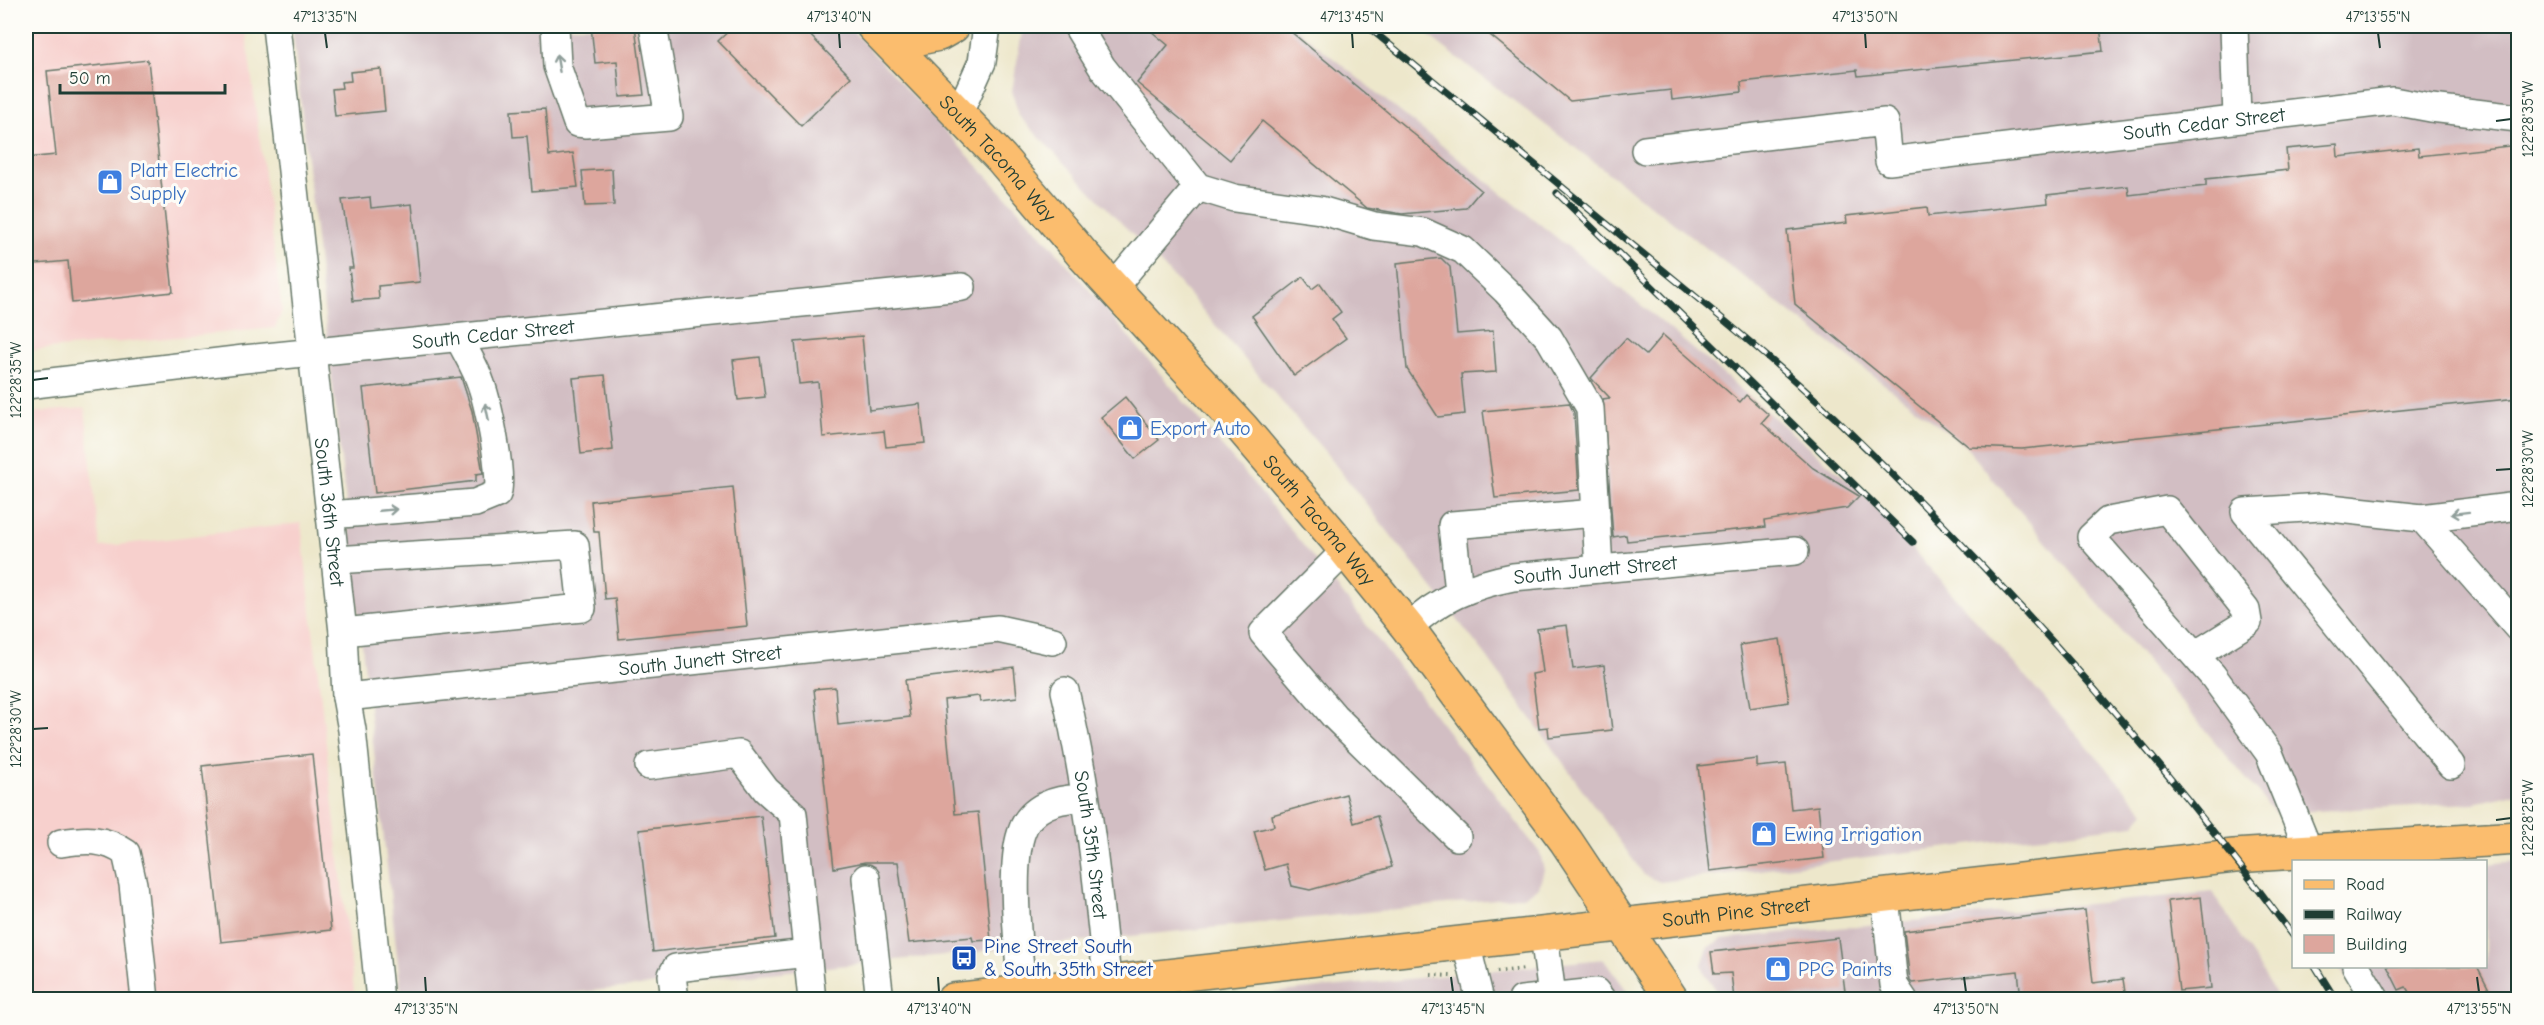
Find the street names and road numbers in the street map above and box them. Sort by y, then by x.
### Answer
street label: South Tacoma Way [934,90,1061,227]
street label: South Cedar Street [2122,103,2288,145]
street label: South Cedar Street [411,315,577,354]
street label: South 36th Street [310,437,349,589]
street label: South Tacoma Way [1258,450,1380,590]
street label: South Junett Street [1513,551,1679,589]
street label: South Junett Street [617,641,784,681]
street label: South 35th Street [1069,769,1112,921]
street label: South Pine Street [1661,893,1813,932]

